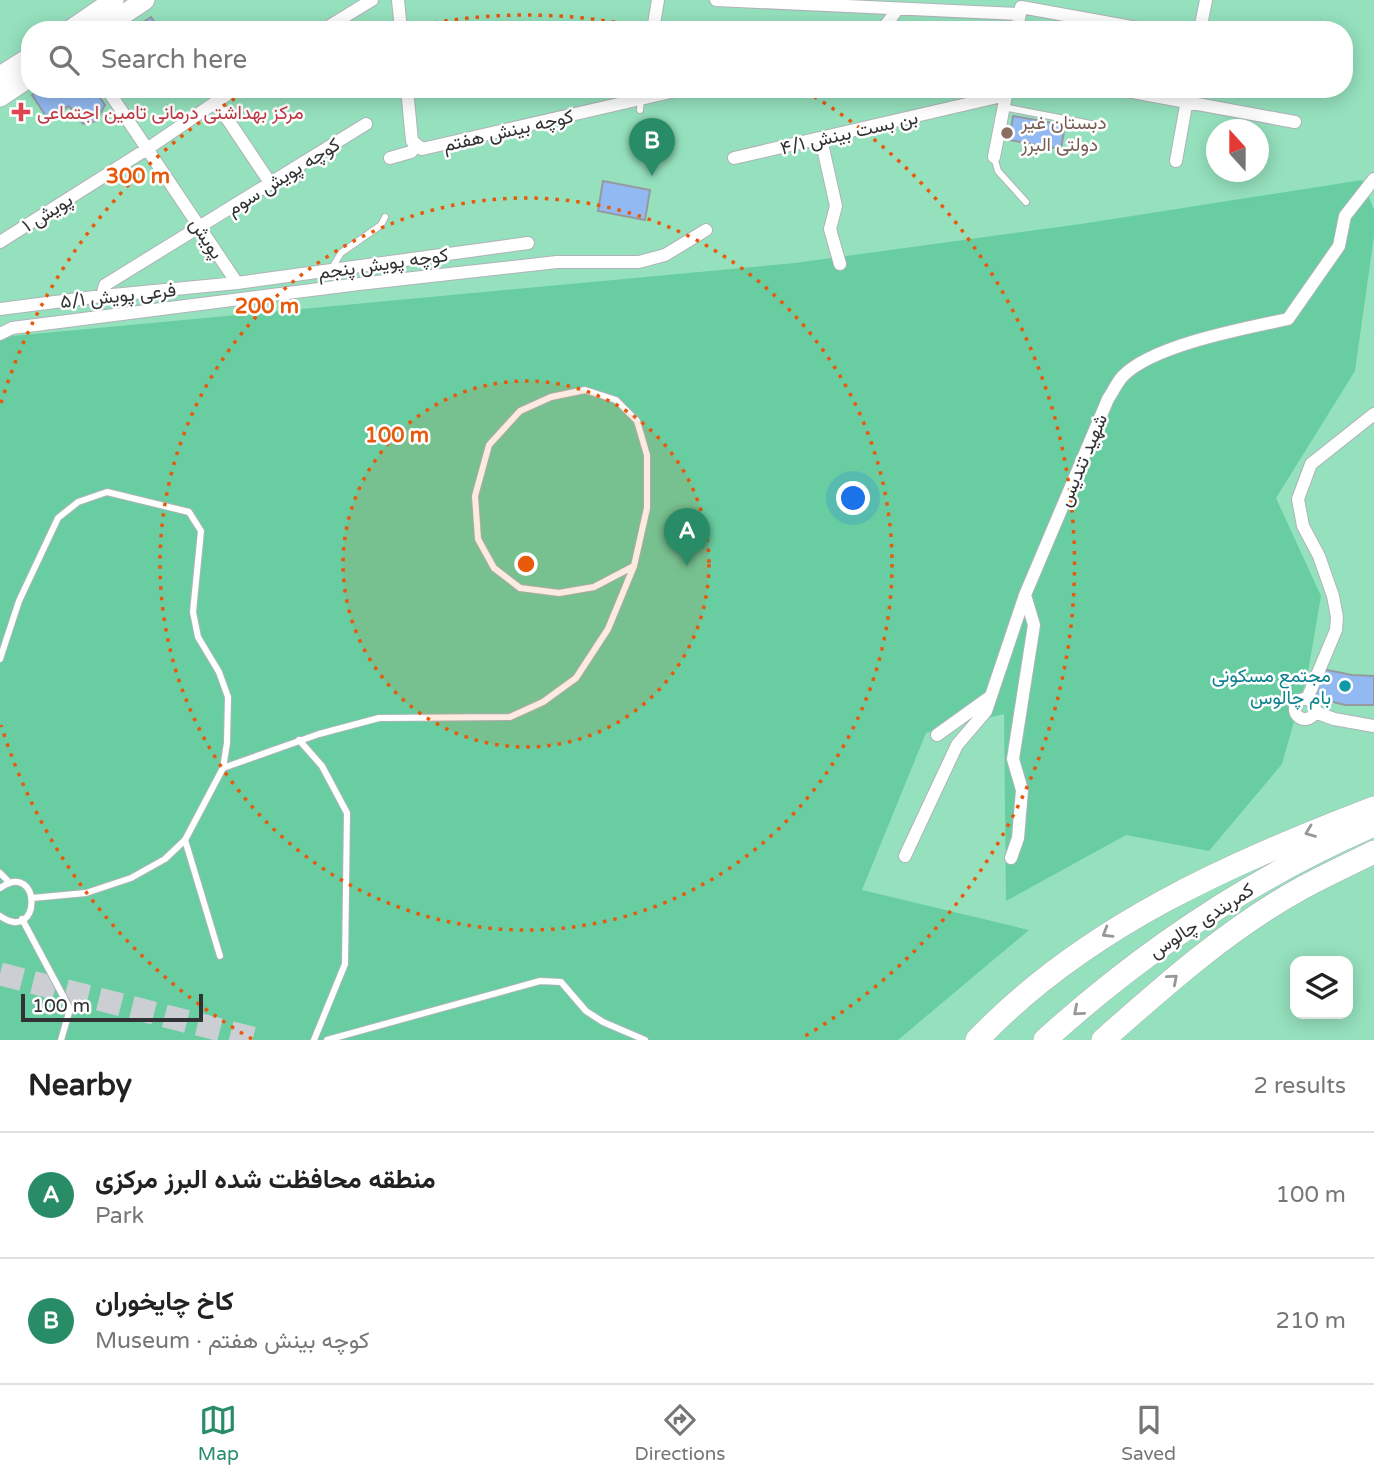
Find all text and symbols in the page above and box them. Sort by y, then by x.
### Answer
search box [21,21,1353,98]
icon: search [45,41,83,79]
text: Search here [101,44,247,75]
marker: مرکز بهداشتی درمانی تامین اجتماعی [11,102,31,122]
place label: مرکز بهداشتی درمانی تامین اجتماعی [37,102,304,124]
street label: کوچه بینش هفتم [441,105,576,159]
street label: بن بست بینش ۴/۱ [778,106,920,160]
place label: دبستان غیر دولتی البرز [1020,112,1107,156]
pin: B [629,118,675,176]
north arrow [1206,119,1269,182]
marker: دبستان غیر دولتی البرز [999,125,1015,141]
street label: کوچه پویش سوم [223,133,345,222]
text: 300 m [106,164,170,189]
street label: پویش ۱ [18,189,78,239]
street label: پویش [183,214,228,264]
street label: کوچه پویش پنجم [317,244,450,286]
street label: فرعی پویش ۵/۱ [59,279,177,315]
text: 200 m [235,294,299,319]
street label: شهید تندیس [1054,411,1112,510]
text: 100 m [365,423,429,448]
your location [836,481,870,515]
pin: A [664,508,710,566]
centre of rings [514,552,538,576]
place label: مجتمع مسکونی بام چالوس [1212,665,1331,711]
marker: مجتمع مسکونی بام چالوس [1337,678,1353,694]
one-way arrow [1305,824,1317,838]
street label: کمربندی چالوس [1145,879,1259,965]
one-way arrow [1101,925,1114,938]
map controls [1290,956,1353,1019]
button: layers [1290,956,1353,1019]
one-way arrow [1165,975,1178,987]
scale bar [21,991,203,1023]
text: 100 m [32,995,90,1017]
one-way arrow [1073,1003,1086,1015]
text: Nearby [28,1067,132,1104]
text: 2 results [1253,1072,1346,1100]
text: منطقه محافظت شده البرز مرکزی [95,1164,436,1195]
text: A [42,1181,60,1209]
text: 100 m [1276,1181,1346,1209]
text: Park [95,1202,144,1230]
text: کاخ چایخوران [95,1286,234,1317]
text: B [43,1307,59,1335]
text: 210 m [1276,1307,1346,1335]
text: Museum · کوچه بینش هفتم [95,1327,369,1355]
tab: Map [198,1401,239,1465]
tab: Directions [635,1401,726,1465]
tab: Saved [1121,1401,1176,1465]

